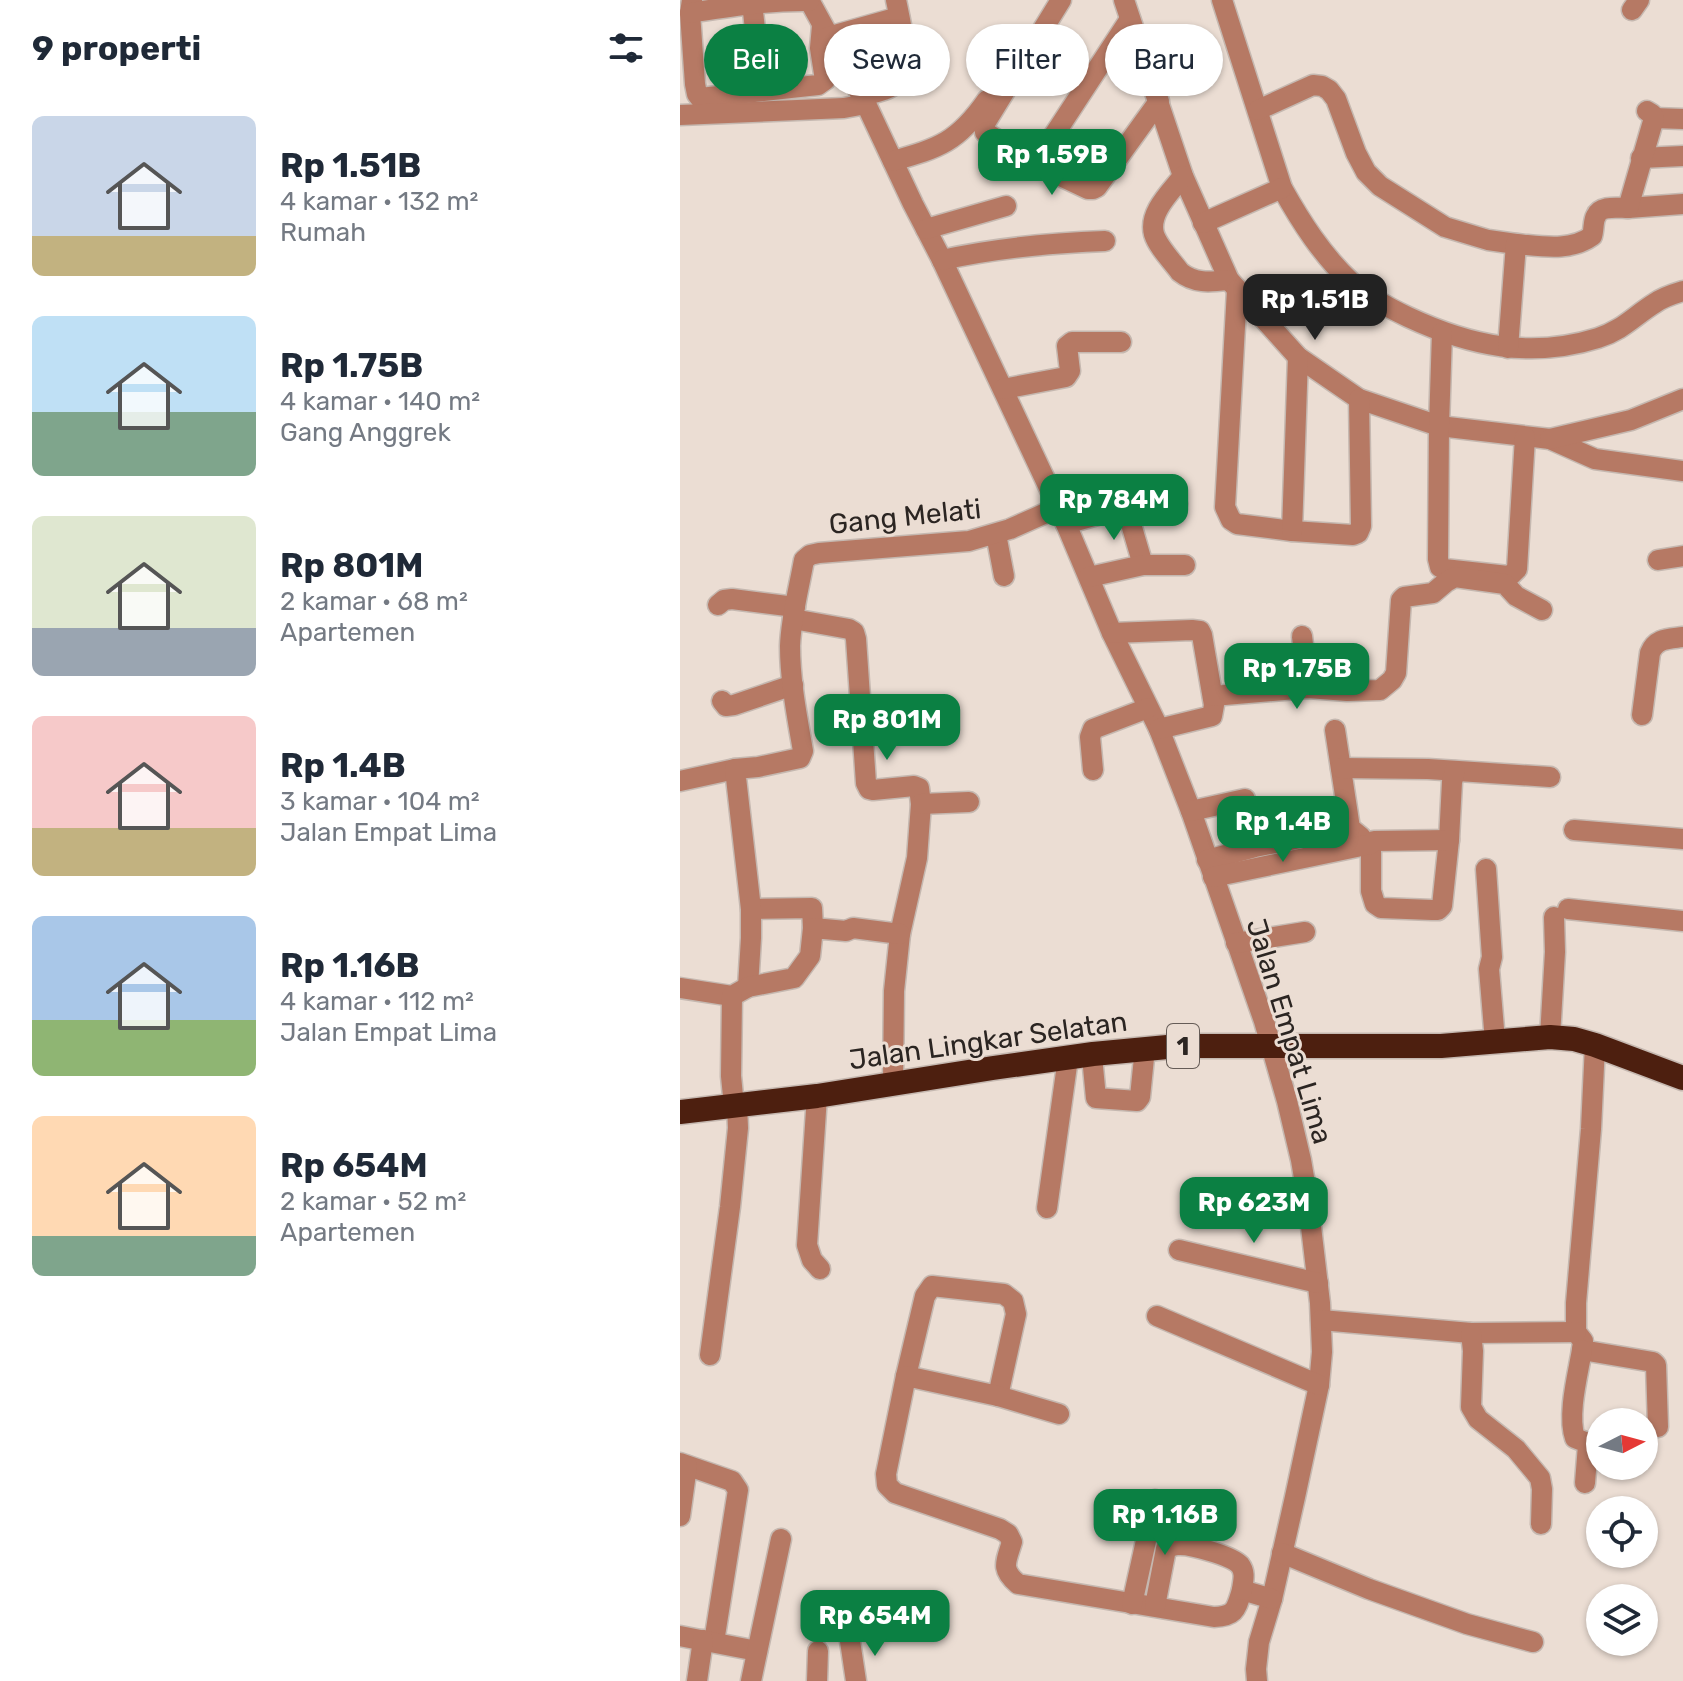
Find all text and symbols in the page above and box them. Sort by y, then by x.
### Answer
chip: Beli [704,24,808,96]
chip: Sewa [824,24,950,96]
chip: Filter [966,24,1089,96]
chip: Baru [1105,24,1223,96]
icon: filters [604,26,648,70]
text: 9 properti [32,28,201,69]
pin: Rp 1.59B [969,129,1135,197]
text: Rp 1.59B [996,139,1108,170]
text: Rp 1.51B [280,145,421,186]
icon: home [96,148,192,244]
text: 4 kamar · 132 m² [280,186,478,217]
text: Rumah [280,217,366,248]
pin: Rp 1.51B [1232,274,1398,342]
text: Rp 1.51B [1261,284,1369,315]
text: Rp 1.75B [280,345,423,386]
icon: home [96,348,192,444]
text: 4 kamar · 140 m² [280,386,480,417]
text: Gang Anggrek [280,417,451,448]
pin: Rp 784M [1040,474,1188,542]
text: Rp 784M [1058,484,1170,515]
street label: Gang Melati [827,492,983,541]
text: Rp 801M [280,545,423,586]
icon: home [96,548,192,644]
text: 2 kamar · 68 m² [280,586,468,617]
text: Apartemen [280,617,415,648]
pin: Rp 1.75B [1214,643,1380,711]
text: Rp 1.75B [1242,653,1352,684]
pin: Rp 801M [813,694,961,762]
text: Rp 801M [832,704,942,735]
text: Rp 1.4B [280,745,406,786]
icon: home [96,748,192,844]
text: 3 kamar · 104 m² [280,786,480,817]
pin: Rp 1.4B [1209,796,1357,864]
text: Rp 1.4B [1235,806,1331,837]
text: Jalan Empat Lima [280,817,497,848]
street label: Jalan Empat Lima [1240,915,1339,1148]
text: Rp 1.16B [280,945,420,986]
icon: home [96,948,192,1044]
text: 4 kamar · 112 m² [280,986,474,1017]
street label: Jalan Lingkar Selatan [847,1005,1129,1076]
text: Jalan Empat Lima [280,1017,497,1048]
road number: 1 [1167,1024,1199,1068]
text: Rp 654M [280,1145,428,1186]
icon: home [96,1148,192,1244]
pin: Rp 623M [1180,1177,1328,1245]
text: 2 kamar · 52 m² [280,1186,466,1217]
text: Rp 623M [1198,1187,1310,1218]
text: Apartemen [280,1217,415,1248]
north arrow [1586,1408,1658,1480]
map controls [1586,1408,1658,1656]
pin: Rp 1.16B [1082,1489,1248,1557]
button: locate [1586,1496,1658,1568]
text: Rp 1.16B [1112,1499,1218,1530]
button: layers [1586,1584,1658,1656]
pin: Rp 654M [801,1590,949,1658]
text: Rp 654M [819,1600,931,1631]

